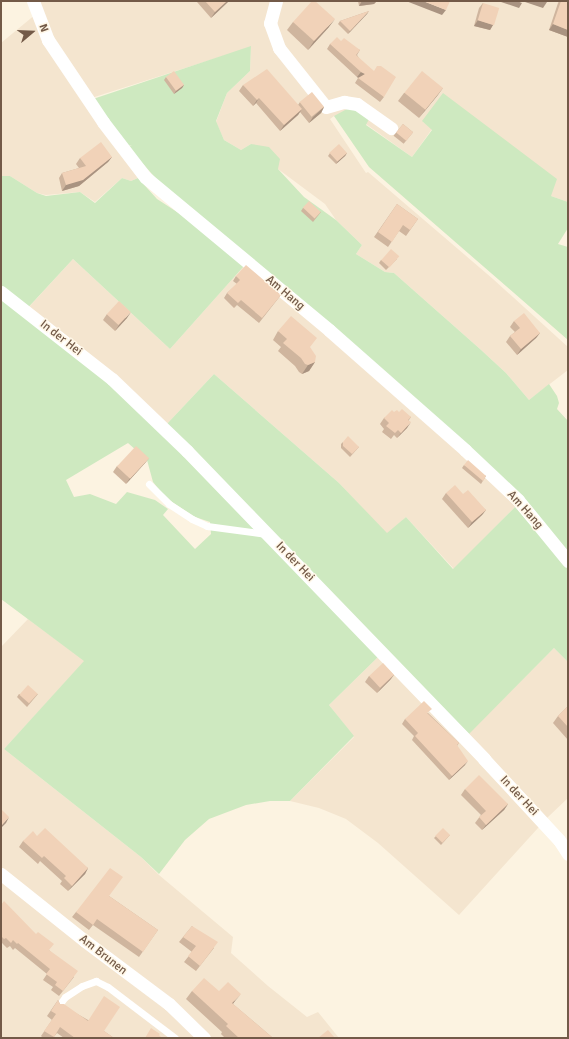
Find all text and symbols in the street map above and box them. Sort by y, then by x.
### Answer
north arrow [12,12,52,52]
text: N [36,22,51,34]
street label: Am Hang [263,273,307,313]
street label: In der Hei [37,317,85,359]
street label: Am Hang [504,488,546,532]
street label: In der Hei [273,539,317,585]
street label: In der Hei [497,773,541,819]
street label: Am Brunen [76,932,130,978]

